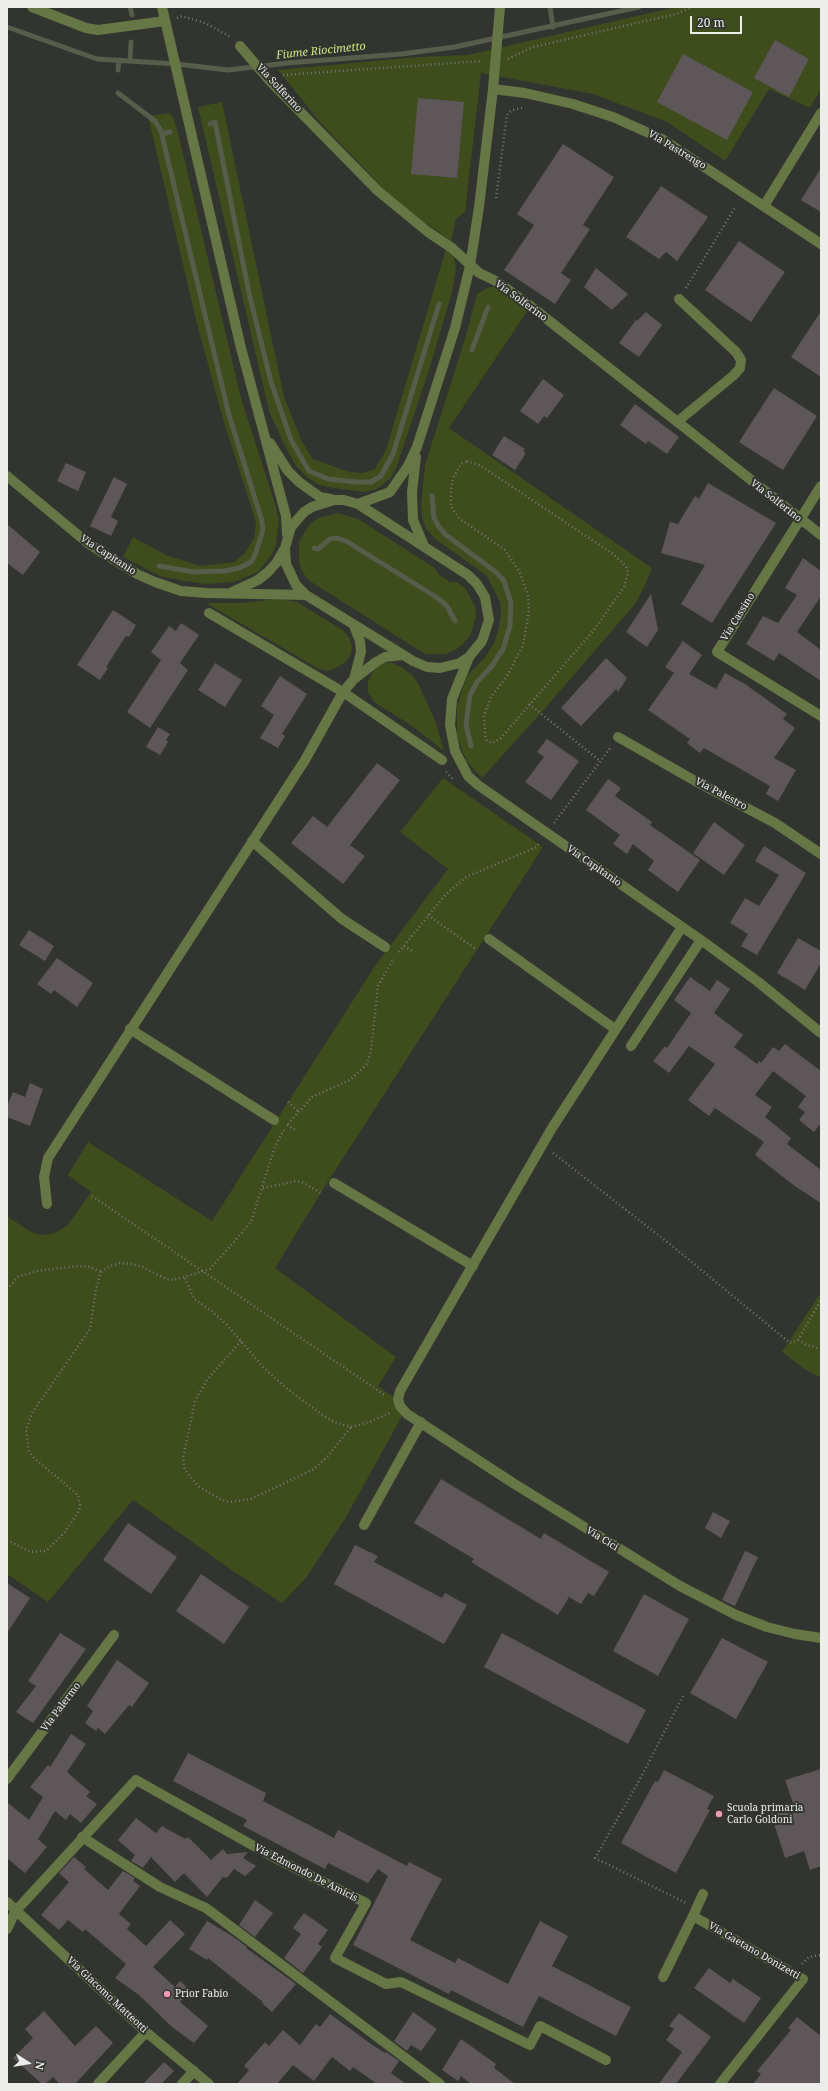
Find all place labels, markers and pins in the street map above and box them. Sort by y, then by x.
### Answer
place label: Scuola primaria Carlo Goldoni [727,1802,803,1826]
marker: Scuola primaria Carlo Goldoni [714,1809,724,1819]
place label: Prior Fabio [175,1988,228,2000]
marker: Prior Fabio [162,1989,172,1999]

